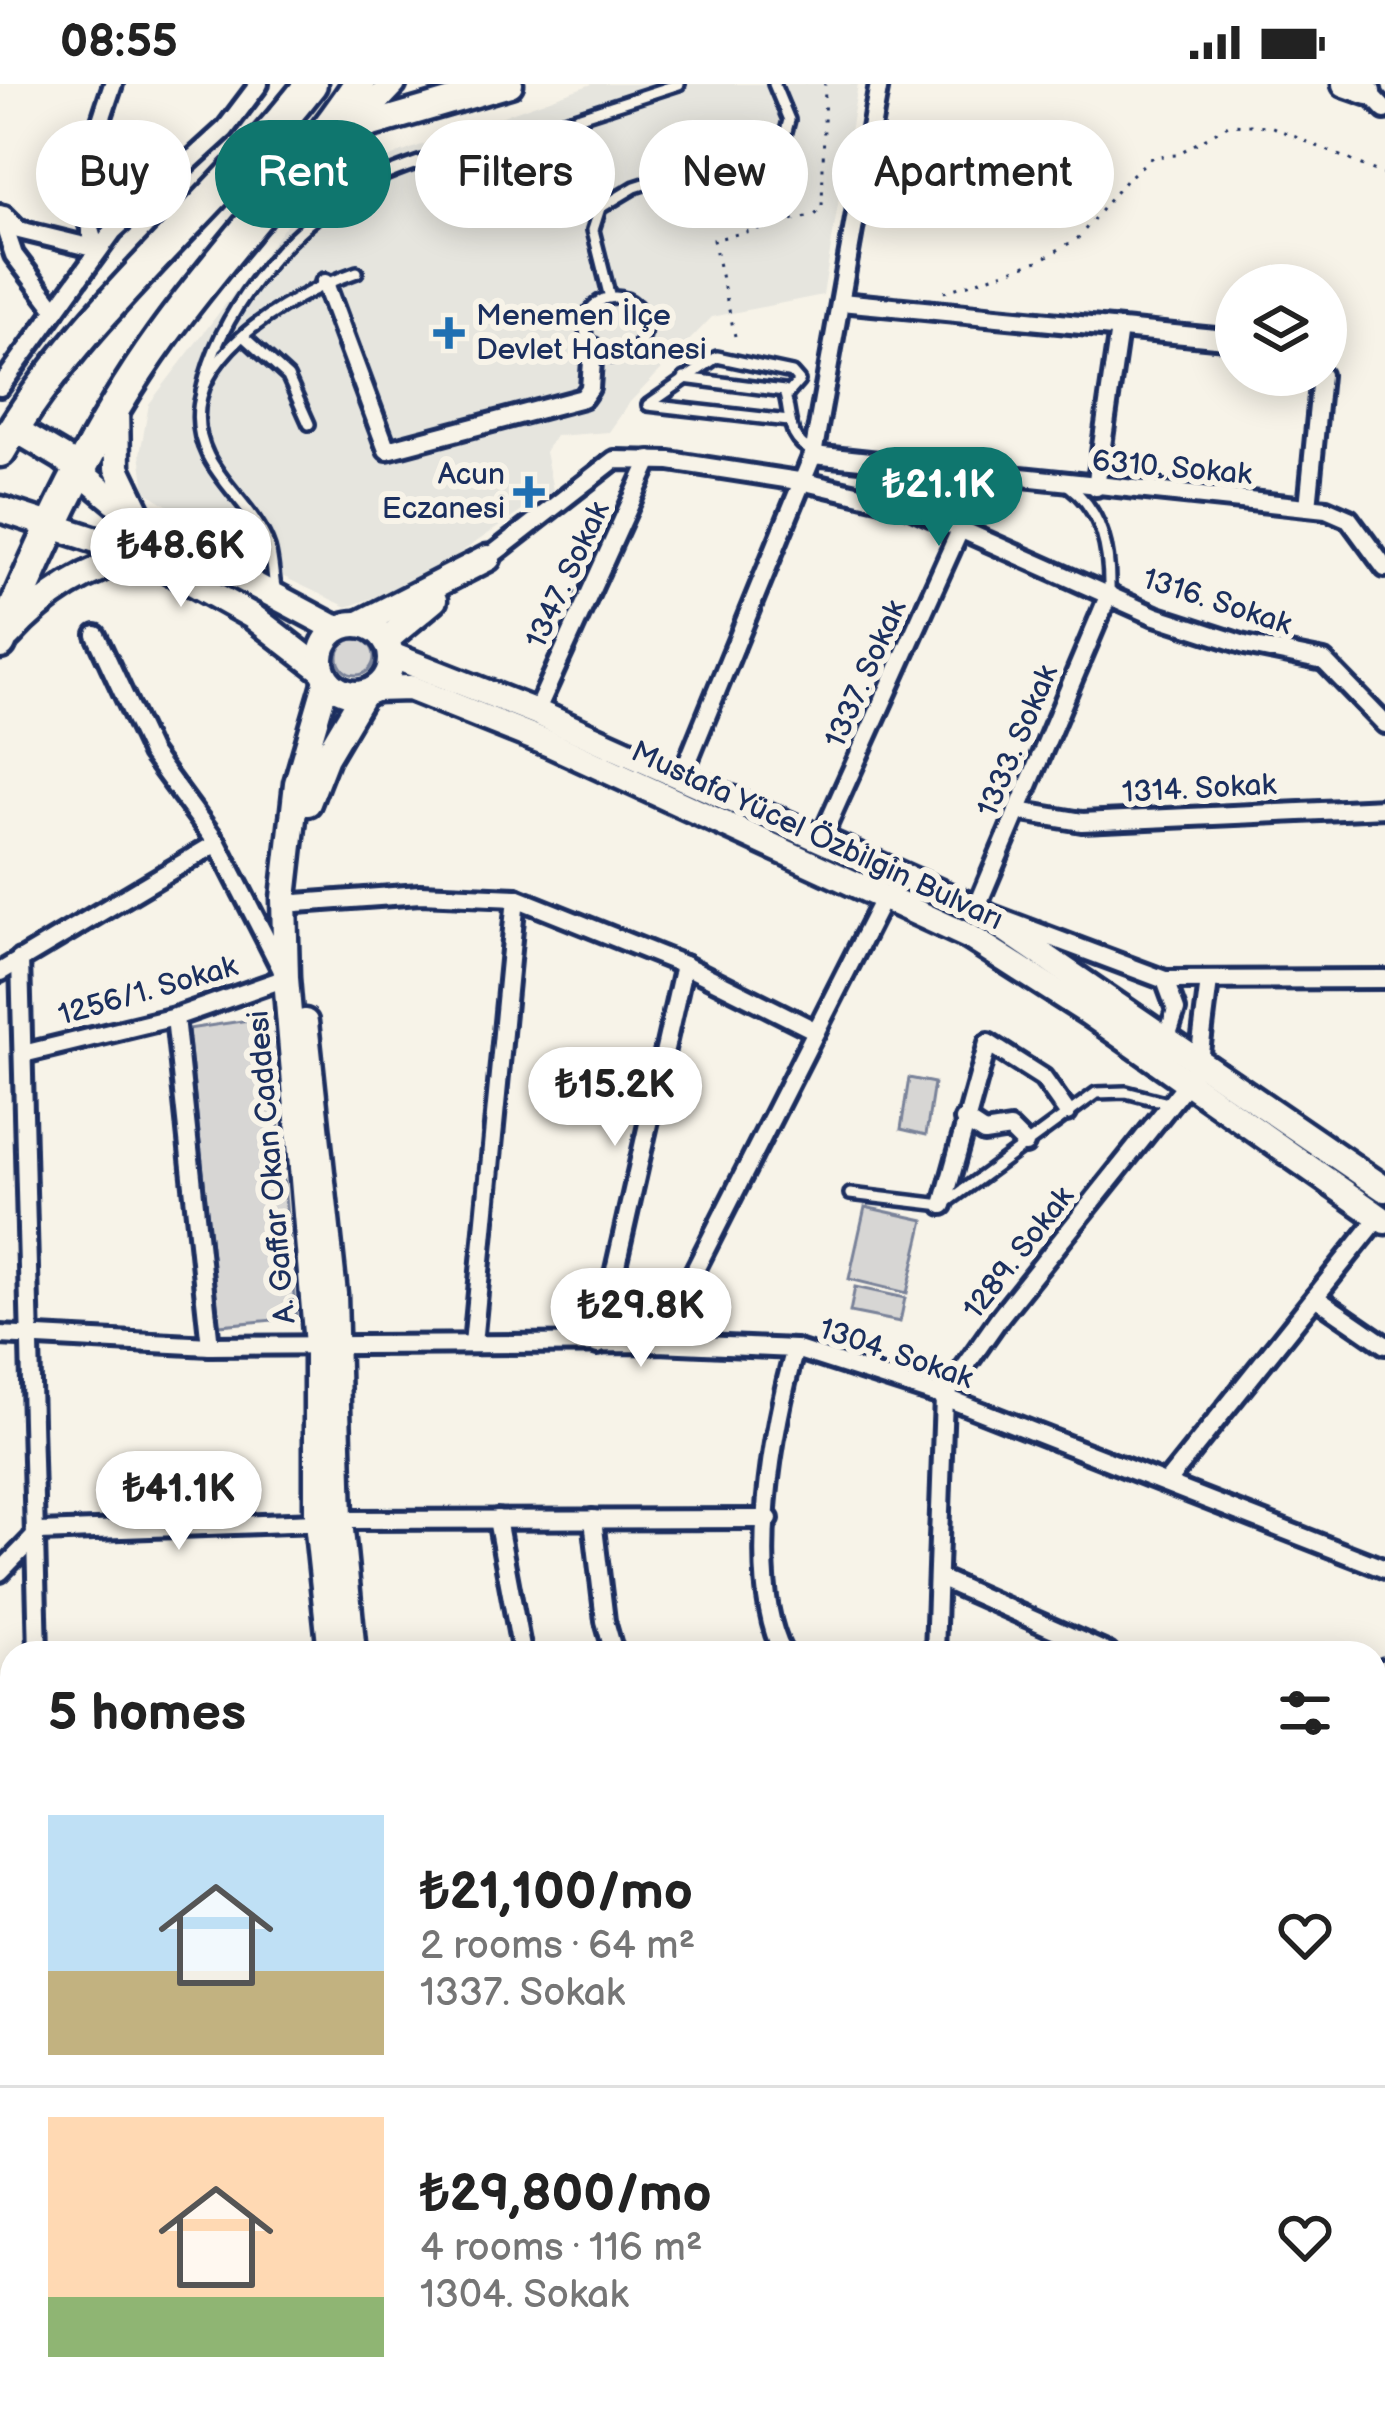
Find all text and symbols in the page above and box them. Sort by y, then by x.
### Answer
text: 08:55 [60,15,178,70]
chip: Buy [36,120,191,228]
chip: Rent [215,120,391,228]
chip: Filters [415,120,615,228]
chip: New [639,120,808,228]
chip: Apartment [832,120,1114,228]
map controls [1215,264,1347,396]
button: layers [1215,264,1347,396]
place label: Menemen İlçe Devlet Hastanesi [476,298,707,368]
marker: Menemen İlçe Devlet Hastanesi [433,317,465,349]
street label: 6310. Sokak [1091,443,1254,493]
pin: ₺21.1K [841,447,1037,549]
place label: Acun Eczanesi [382,457,505,527]
text: ₺21.1K [883,462,995,509]
marker: Acun Eczanesi [516,479,542,505]
street label: 1347. Sokak [518,496,618,654]
pin: ₺48.6K [83,508,279,610]
text: ₺48.6K [117,523,245,570]
street label: 1316. Sokak [1138,561,1296,643]
street label: 1337. Sokak [817,594,915,753]
street label: 1333. Sokak [970,659,1066,822]
street label: Mustafa Yücel Özbilgin Bulvarı [625,734,1009,938]
street label: 1314. Sokak [1121,767,1277,811]
street label: 1256/1. Sokak [54,948,242,1034]
street label: A. Gaffar Okan Caddesi [240,1009,304,1325]
pin: ₺15.2K [517,1047,713,1149]
text: ₺15.2K [555,1062,675,1109]
street label: 1289. Sokak [956,1179,1082,1327]
pin: ₺29.8K [543,1268,739,1370]
text: ₺29.8K [577,1283,705,1330]
street label: 1304. Sokak [814,1311,978,1397]
pin: ₺41.1K [81,1451,277,1553]
text: ₺41.1K [123,1466,235,1513]
icon: filters [1272,1680,1338,1746]
text: 5 homes [48,1683,246,1744]
text: ₺21,100/mo [420,1862,693,1923]
icon: home [144,1863,288,2007]
icon: heart [1272,1902,1338,1968]
text: 2 rooms · 64 m² [420,1923,695,1970]
text: 1337. Sokak [420,1970,625,2017]
text: ₺29,800/mo [420,2164,712,2225]
icon: home [144,2165,288,2309]
icon: heart [1272,2204,1338,2270]
text: 4 rooms · 116 m² [420,2225,703,2272]
text: 1304. Sokak [420,2272,629,2319]

